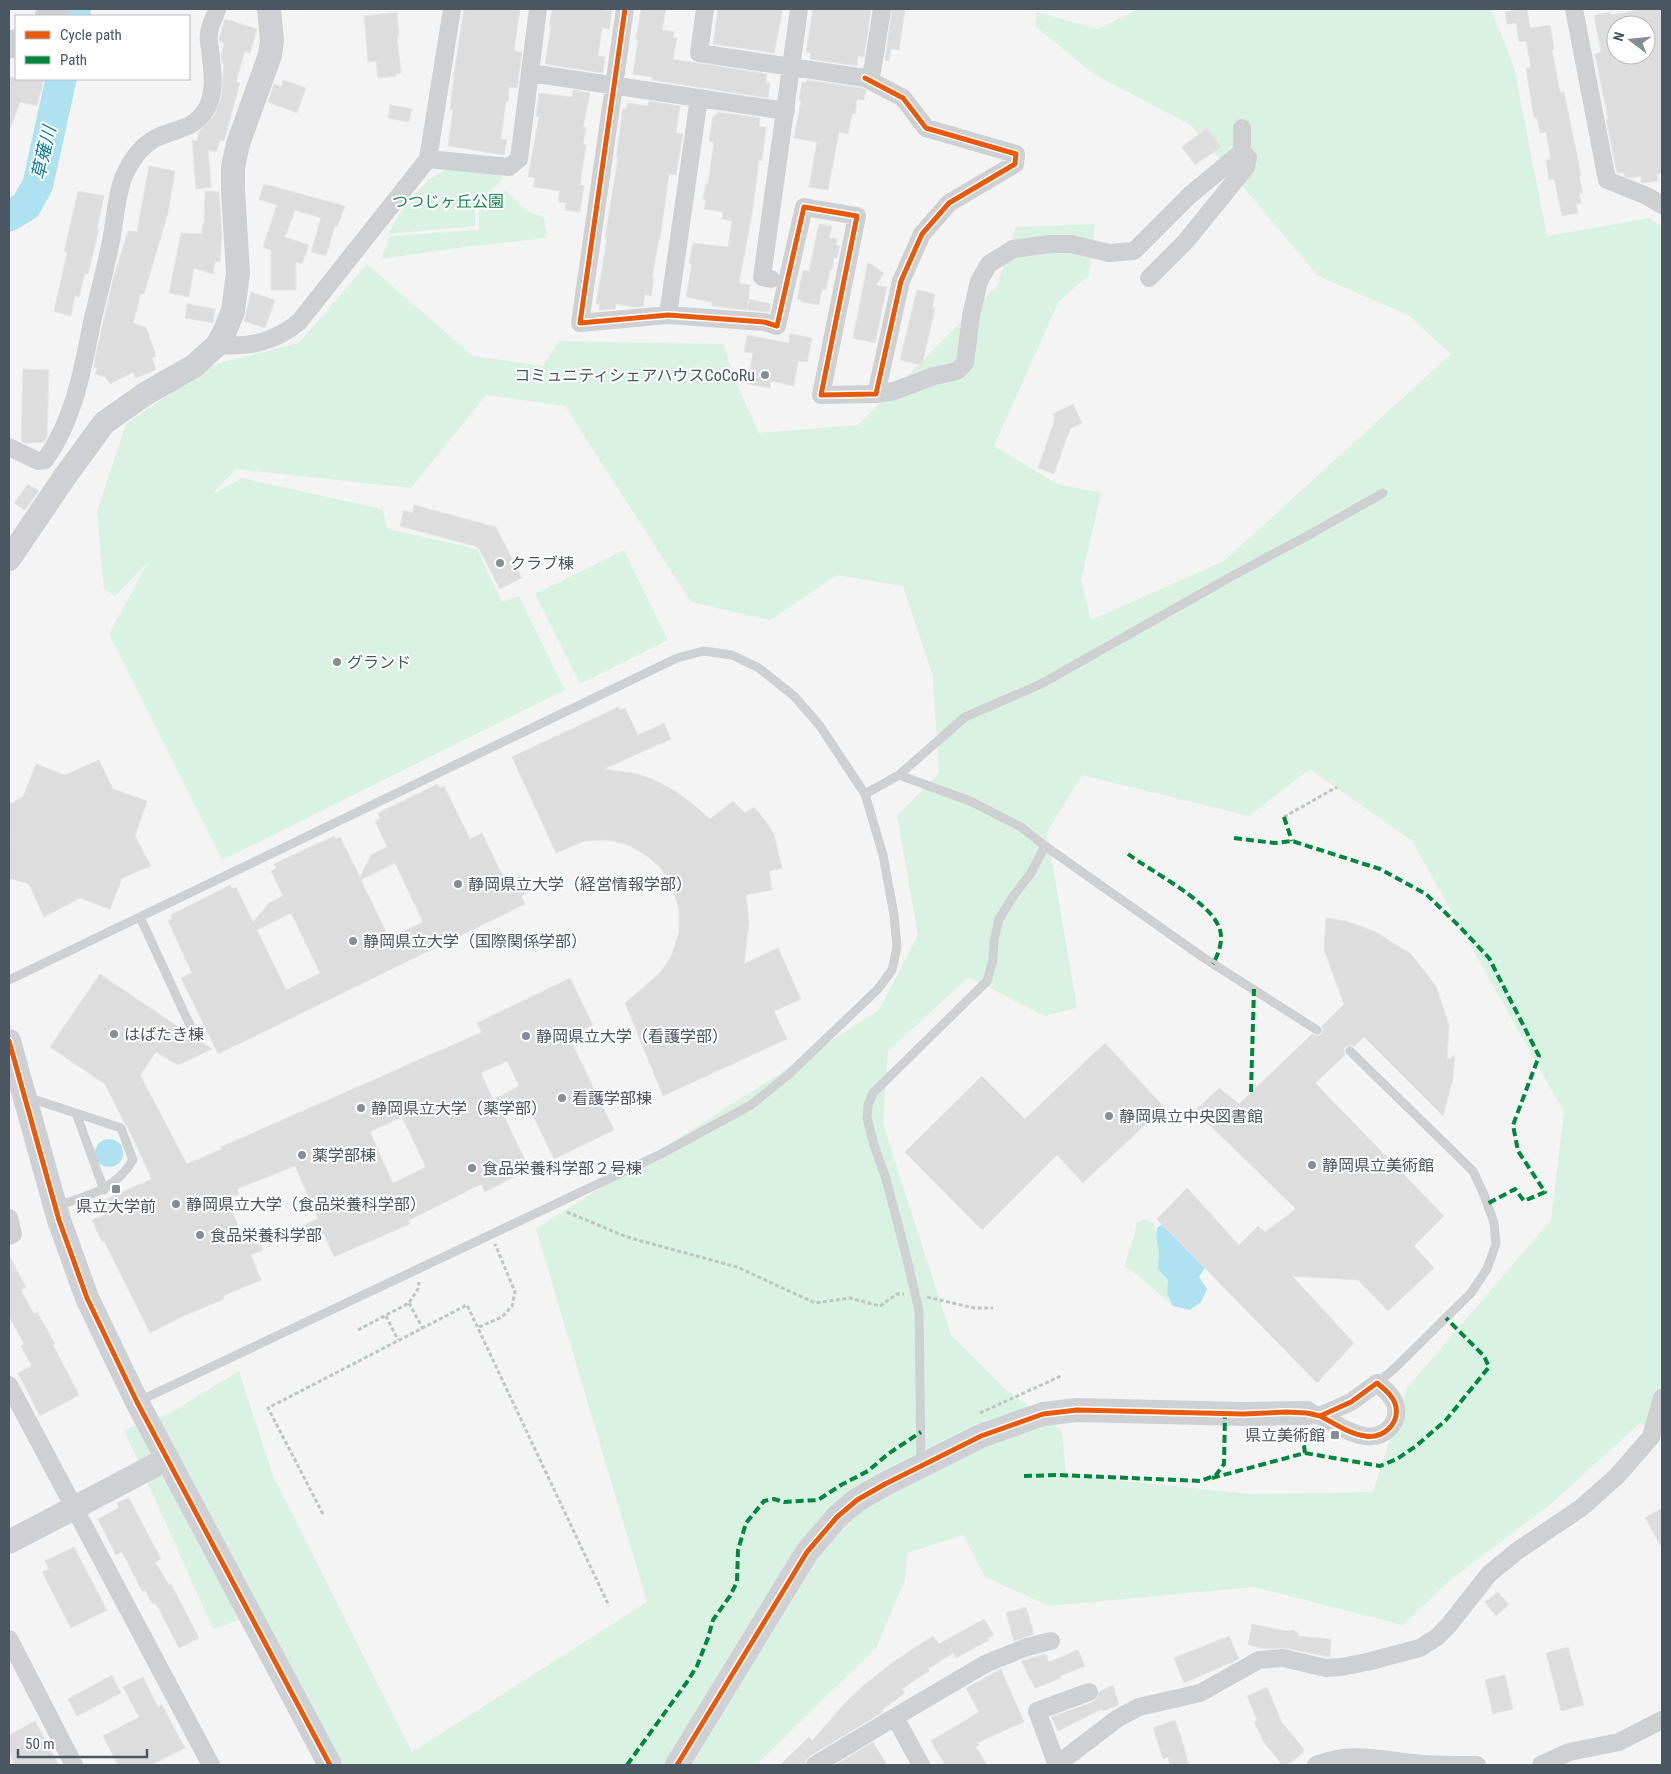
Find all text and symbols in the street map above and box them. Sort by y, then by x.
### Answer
legend [15,15,190,80]
north arrow [1606,15,1656,65]
text: Cycle path [60,26,122,44]
text: N [1610,30,1627,43]
text: Path [60,51,87,69]
water label: 草薙川 [27,122,60,182]
park label: つつじヶ丘公園 [392,192,504,211]
place label: コミュニティシェアハウスCoCoRu [514,366,755,385]
marker: コミュニティシェアハウスCoCoRu [759,369,771,381]
place label: クラブ棟 [510,554,574,573]
marker: クラブ棟 [494,557,506,569]
place label: グランド [347,653,411,672]
marker: グランド [331,656,343,668]
place label: 静岡県立大学（経営情報学部） [468,875,692,894]
marker: 静岡県立大学（経営情報学部） [452,878,464,890]
place label: 静岡県立大学（国際関係学部） [363,932,587,951]
marker: 静岡県立大学（国際関係学部） [347,935,359,947]
place label: はばたき棟 [124,1025,204,1044]
place label: 静岡県立大学（看護学部） [536,1027,728,1046]
marker: はばたき棟 [108,1028,120,1040]
marker: 静岡県立大学（看護学部） [520,1030,532,1042]
place label: 看護学部棟 [572,1089,652,1108]
marker: 看護学部棟 [556,1092,568,1104]
place label: 静岡県立大学（薬学部） [371,1099,547,1118]
marker: 静岡県立大学（薬学部） [355,1102,367,1114]
place label: 静岡県立中央図書館 [1119,1107,1263,1126]
marker: 静岡県立中央図書館 [1103,1110,1115,1122]
place label: 薬学部棟 [312,1146,376,1165]
marker: 薬学部棟 [296,1149,308,1161]
place label: 静岡県立美術館 [1322,1156,1434,1175]
place label: 食品栄養科学部２号棟 [482,1159,642,1178]
marker: 静岡県立美術館 [1306,1159,1318,1171]
marker: 食品栄養科学部２号棟 [466,1162,478,1174]
marker: 県立大学前 [110,1183,122,1195]
place label: 静岡県立大学（食品栄養科学部） [186,1195,426,1214]
place label: 県立大学前 [76,1197,156,1216]
marker: 静岡県立大学（食品栄養科学部） [170,1198,182,1210]
place label: 食品栄養科学部 [210,1226,322,1245]
marker: 食品栄養科学部 [194,1229,206,1241]
place label: 県立美術館 [1245,1426,1325,1445]
marker: 県立美術館 [1329,1429,1341,1441]
scale bar [18,1726,146,1758]
text: 50 m [25,1735,55,1753]

